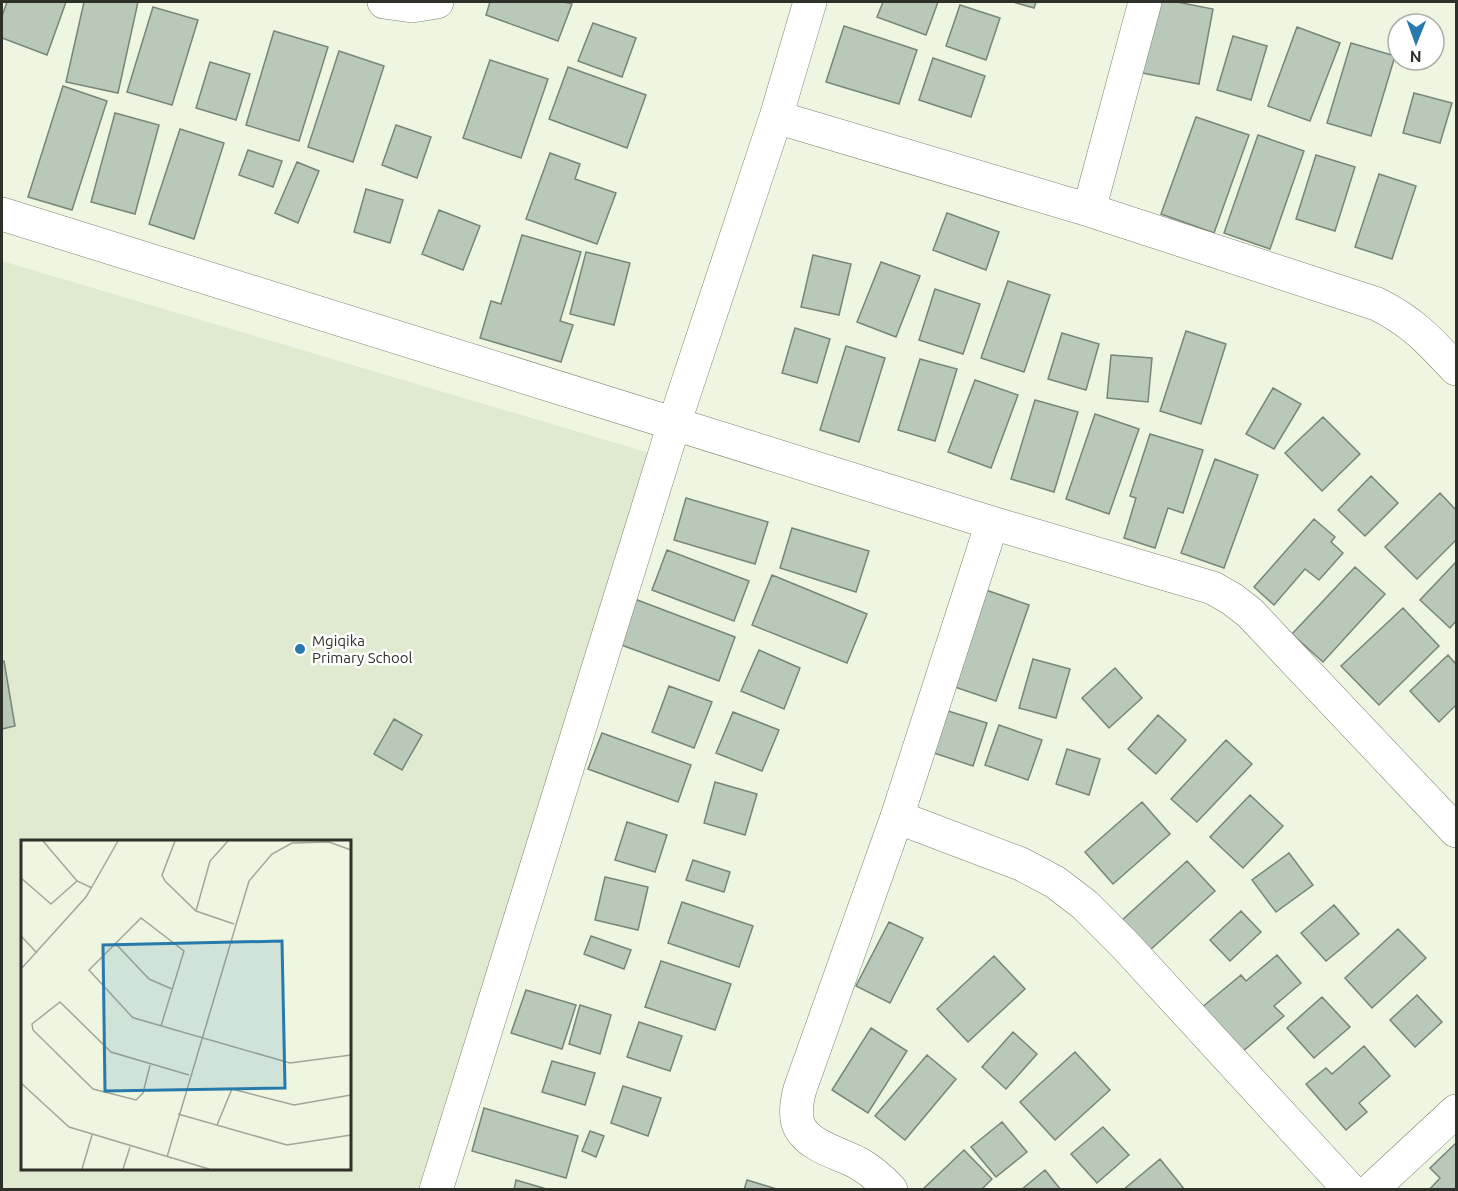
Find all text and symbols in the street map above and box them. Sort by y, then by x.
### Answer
north arrow [1386,12,1446,72]
text: N [1410,48,1422,66]
place label: Mgiqika Primary School [312,632,413,666]
marker: Mgiqika Primary School [293,642,307,656]
inset map [21,840,351,1170]

